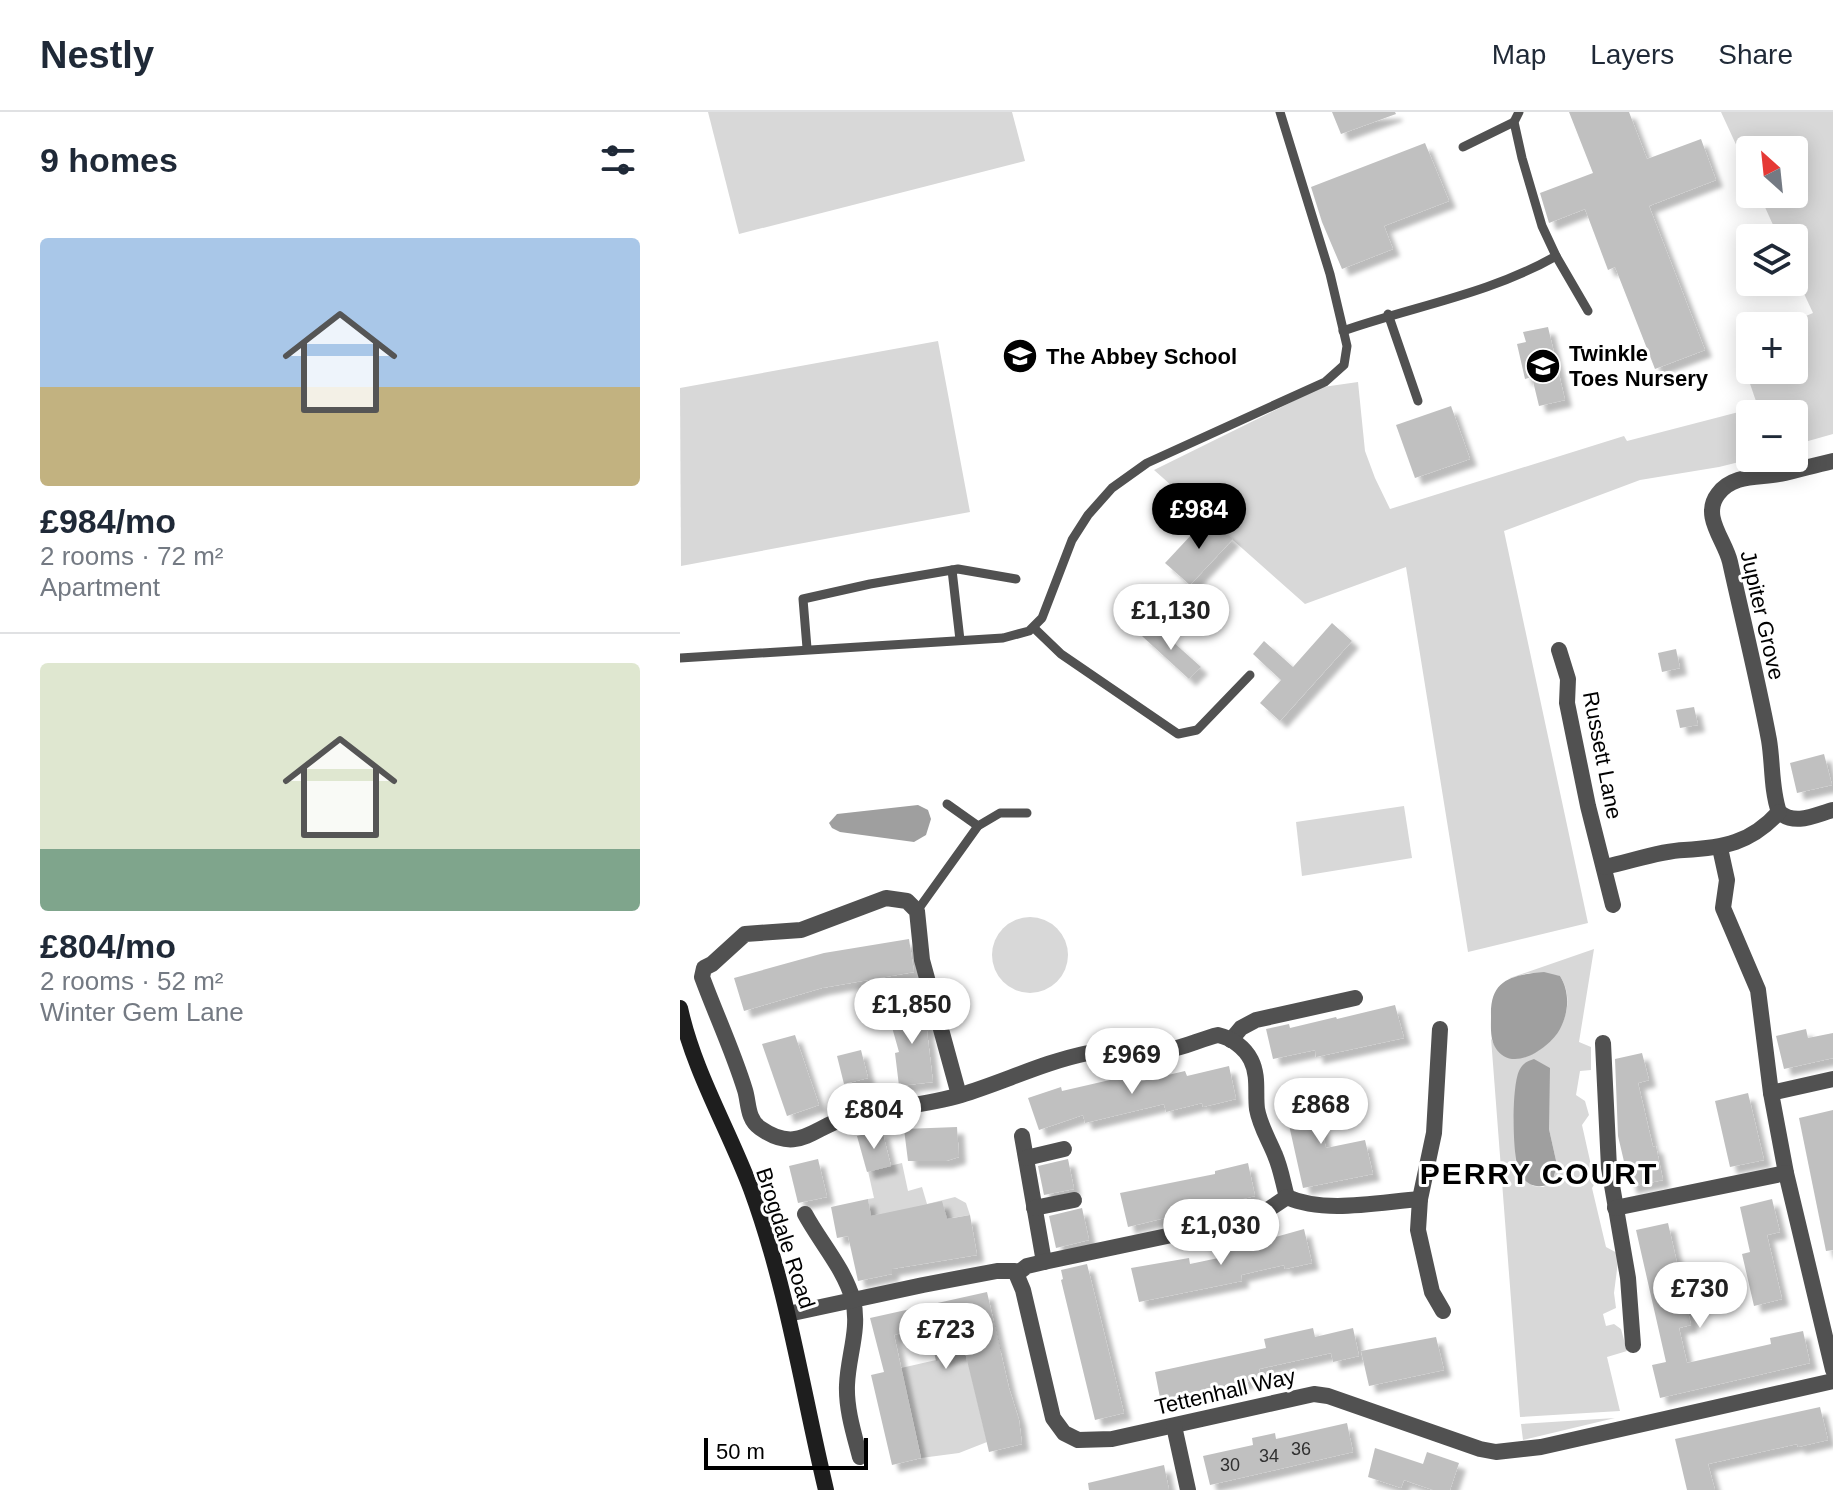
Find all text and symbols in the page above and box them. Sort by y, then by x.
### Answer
text: Nestly [40,34,154,76]
text: Map [1492,39,1546,70]
text: Layers [1590,39,1674,70]
text: Share [1718,39,1793,70]
north arrow [1736,136,1808,208]
map controls [1736,136,1808,472]
icon: filters [596,138,640,182]
text: 9 homes [40,141,178,179]
button: layers [1736,224,1808,296]
icon: home [268,290,412,434]
button: + [1736,312,1808,384]
school or university icon: The Abbey School [1001,337,1039,375]
place label: Twinkle Toes Nursery [1569,341,1709,391]
place label: The Abbey School [1046,344,1237,369]
school or university icon: Twinkle Toes Nursery [1524,347,1562,385]
button: − [1736,400,1808,472]
pin: £984 [1152,483,1246,551]
text: £984 [1170,494,1228,524]
text: £984/mo [40,502,176,540]
text: 2 rooms · 72 m² [40,541,224,571]
street label: Jupiter Grove [1735,548,1790,682]
text: Apartment [40,572,160,602]
pin: £1,130 [1106,584,1236,652]
text: £1,130 [1131,595,1211,625]
street label: Russett Lane [1578,689,1627,821]
icon: home [268,715,412,859]
text: £804/mo [40,927,176,965]
text: 2 rooms · 52 m² [40,966,224,996]
pin: £1,850 [847,978,977,1046]
text: £1,850 [872,989,952,1019]
text: Winter Gem Lane [40,997,244,1027]
pin: £969 [1085,1028,1179,1096]
text: £969 [1103,1039,1161,1069]
pin: £868 [1274,1078,1368,1146]
pin: £804 [827,1083,921,1151]
text: £868 [1292,1089,1350,1119]
text: £804 [845,1094,903,1124]
district label: PERRY COURT [1420,1157,1658,1190]
street label: Brogdale Road [751,1164,820,1312]
pin: £1,030 [1156,1199,1286,1267]
text: £1,030 [1181,1210,1261,1240]
pin: £730 [1653,1262,1747,1330]
text: £730 [1671,1273,1729,1303]
pin: £723 [899,1303,993,1371]
text: £723 [917,1314,975,1344]
street label: Tettenhall Way [1152,1363,1298,1420]
scale bar [704,1434,868,1470]
text: 50 m [716,1439,765,1464]
house number: 36 [1291,1439,1311,1459]
house number: 34 [1259,1446,1279,1466]
house number: 30 [1220,1455,1240,1475]

